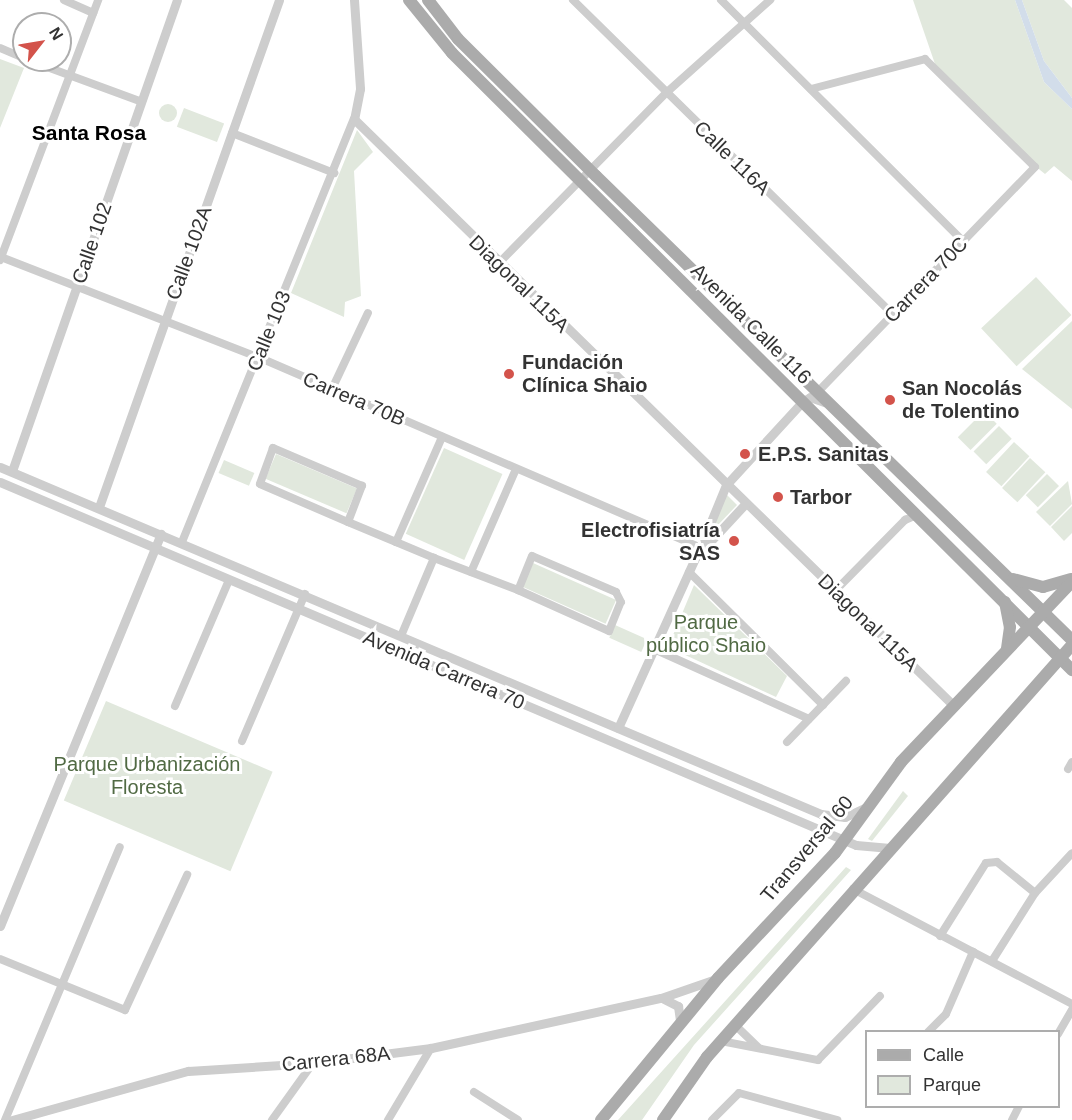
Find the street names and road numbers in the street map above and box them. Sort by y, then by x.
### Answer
street label: Calle 116A [689,116,775,200]
street label: Calle 102 [67,199,117,287]
street label: Calle 102A [161,203,217,303]
street label: Diagonal 115A [464,230,574,338]
street label: Carrera 70C [879,232,973,328]
street label: Avenida Calle 116 [686,259,816,389]
street label: Calle 103 [242,287,296,375]
street label: Carrera 70B [299,367,409,431]
street label: Diagonal 115A [813,569,923,677]
street label: Avenida Carrera 70 [360,625,528,715]
street label: Transversal 60 [756,791,858,907]
street label: Carrera 68A [281,1041,391,1077]

